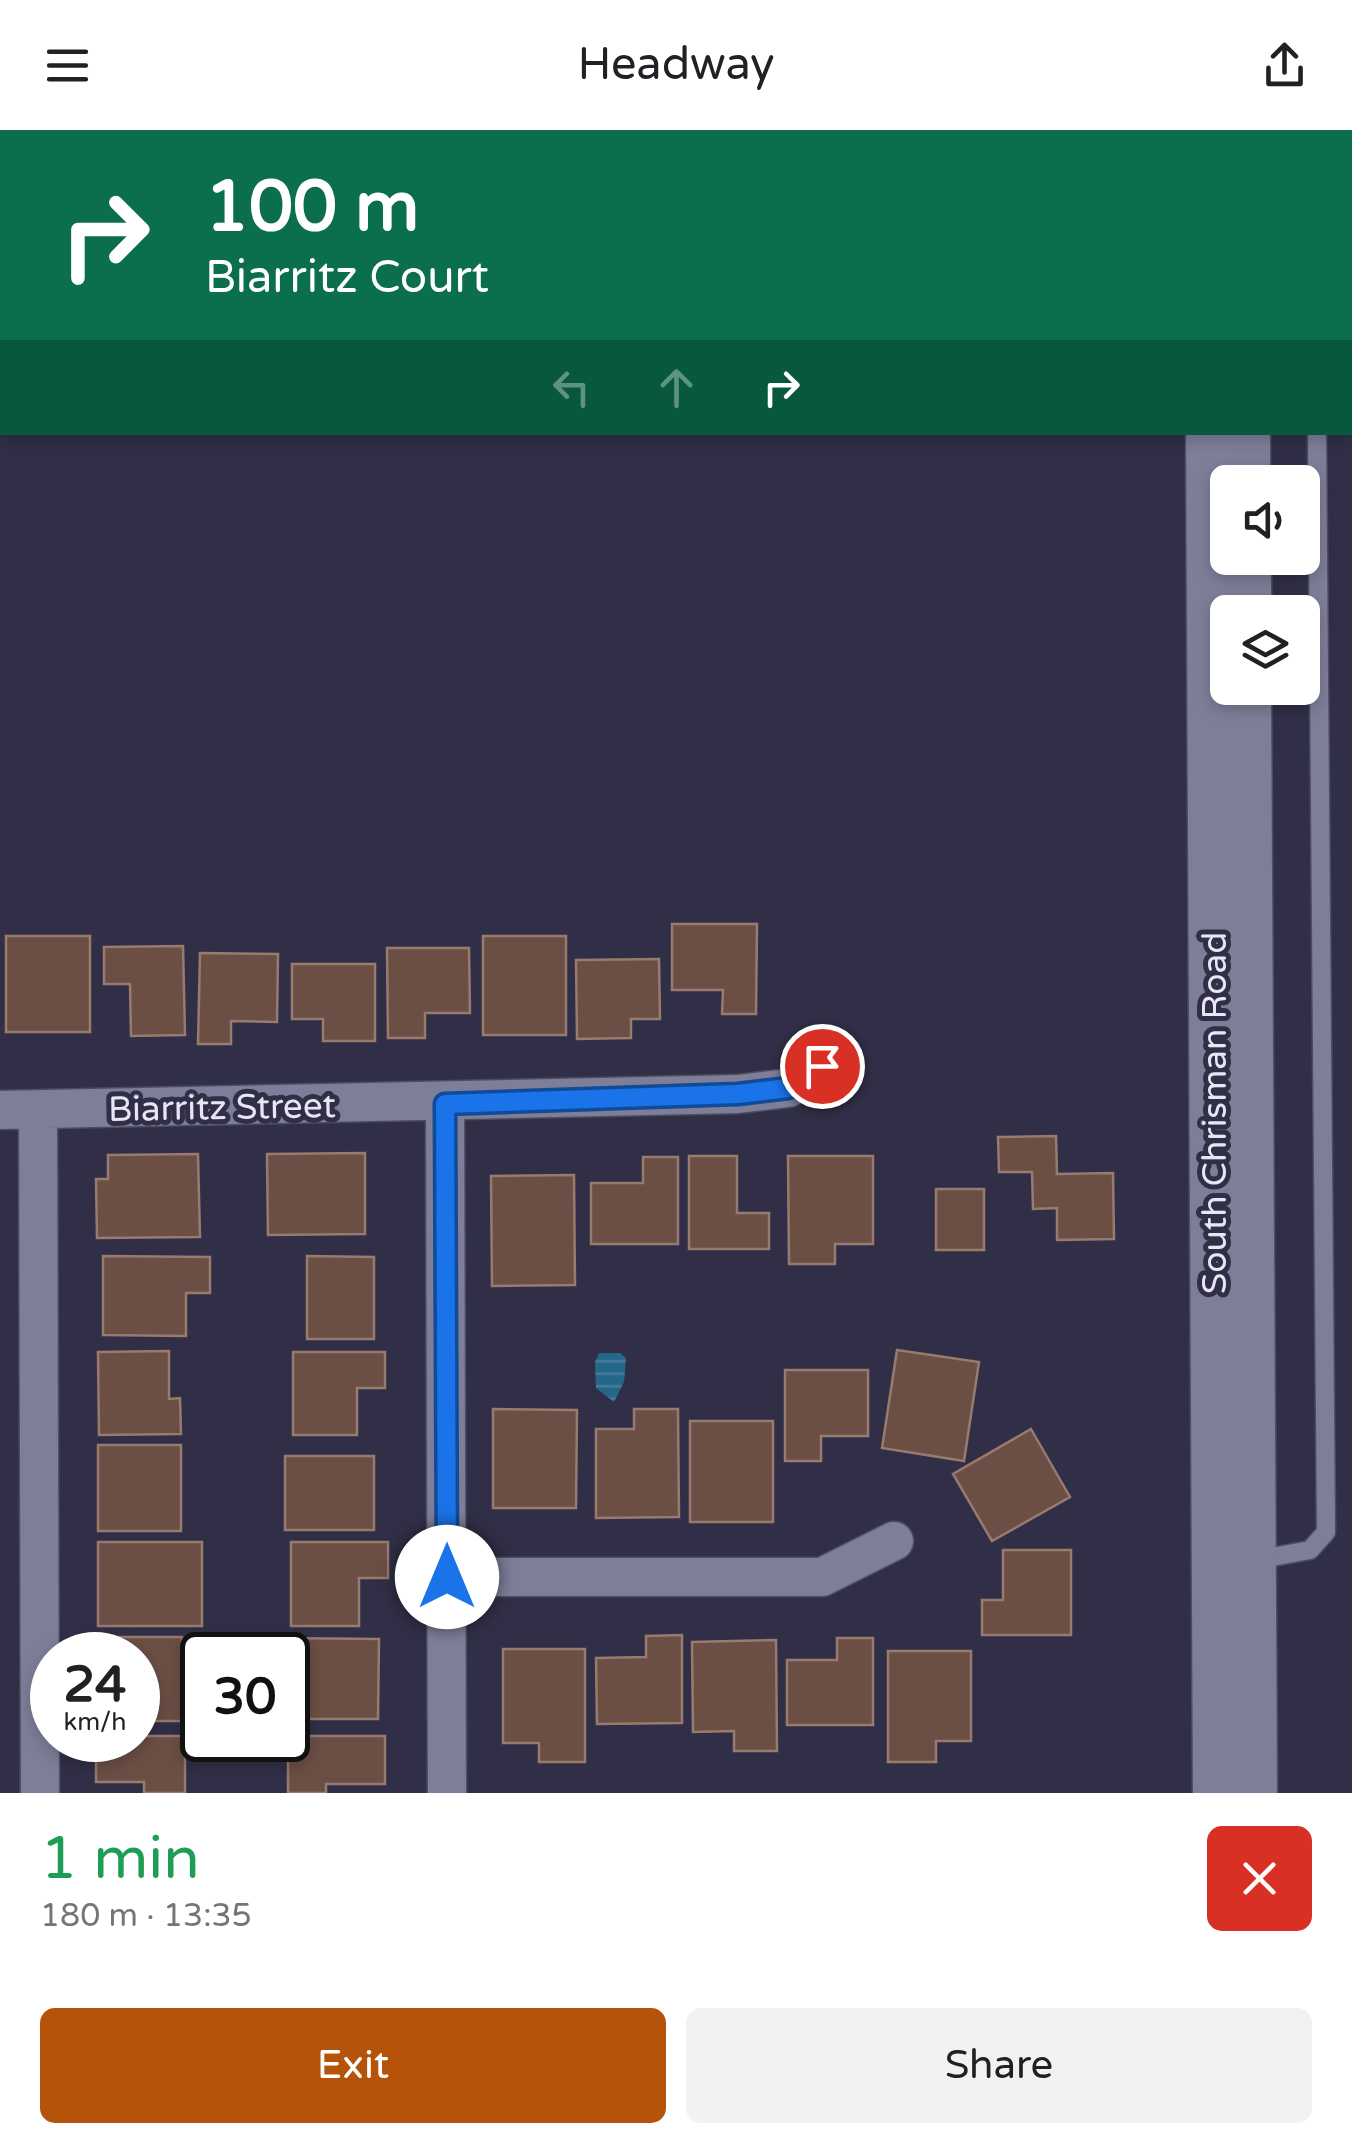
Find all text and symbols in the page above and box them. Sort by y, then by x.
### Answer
icon: menu [40,38,95,93]
text: Headway [578,38,774,92]
icon: share [1257,38,1312,93]
text: 100 m [205,166,419,250]
icon: right [40,170,170,300]
text: Biarritz Court [205,251,489,305]
icon: left [544,360,599,415]
icon: ahead [649,360,704,415]
icon: right [754,360,809,415]
map controls [1210,465,1320,705]
button: sound [1210,465,1320,575]
button: layers [1210,595,1320,705]
street label: South Chrisman Road [1194,932,1236,1294]
pin [780,1024,865,1109]
icon: arrive [795,1039,850,1094]
street label: Biarritz Street [108,1085,336,1131]
position arrow [395,1525,499,1629]
speed limit sign: 30 [180,1632,310,1762]
text: 24 [64,1655,126,1715]
text: km/h [64,1707,126,1737]
text: 1 min [40,1823,200,1895]
button: close [1207,1826,1312,1931]
text: 180 m · 13:35 [40,1897,252,1935]
button: Exit [40,2008,666,2123]
button: Share [686,2008,1312,2123]

